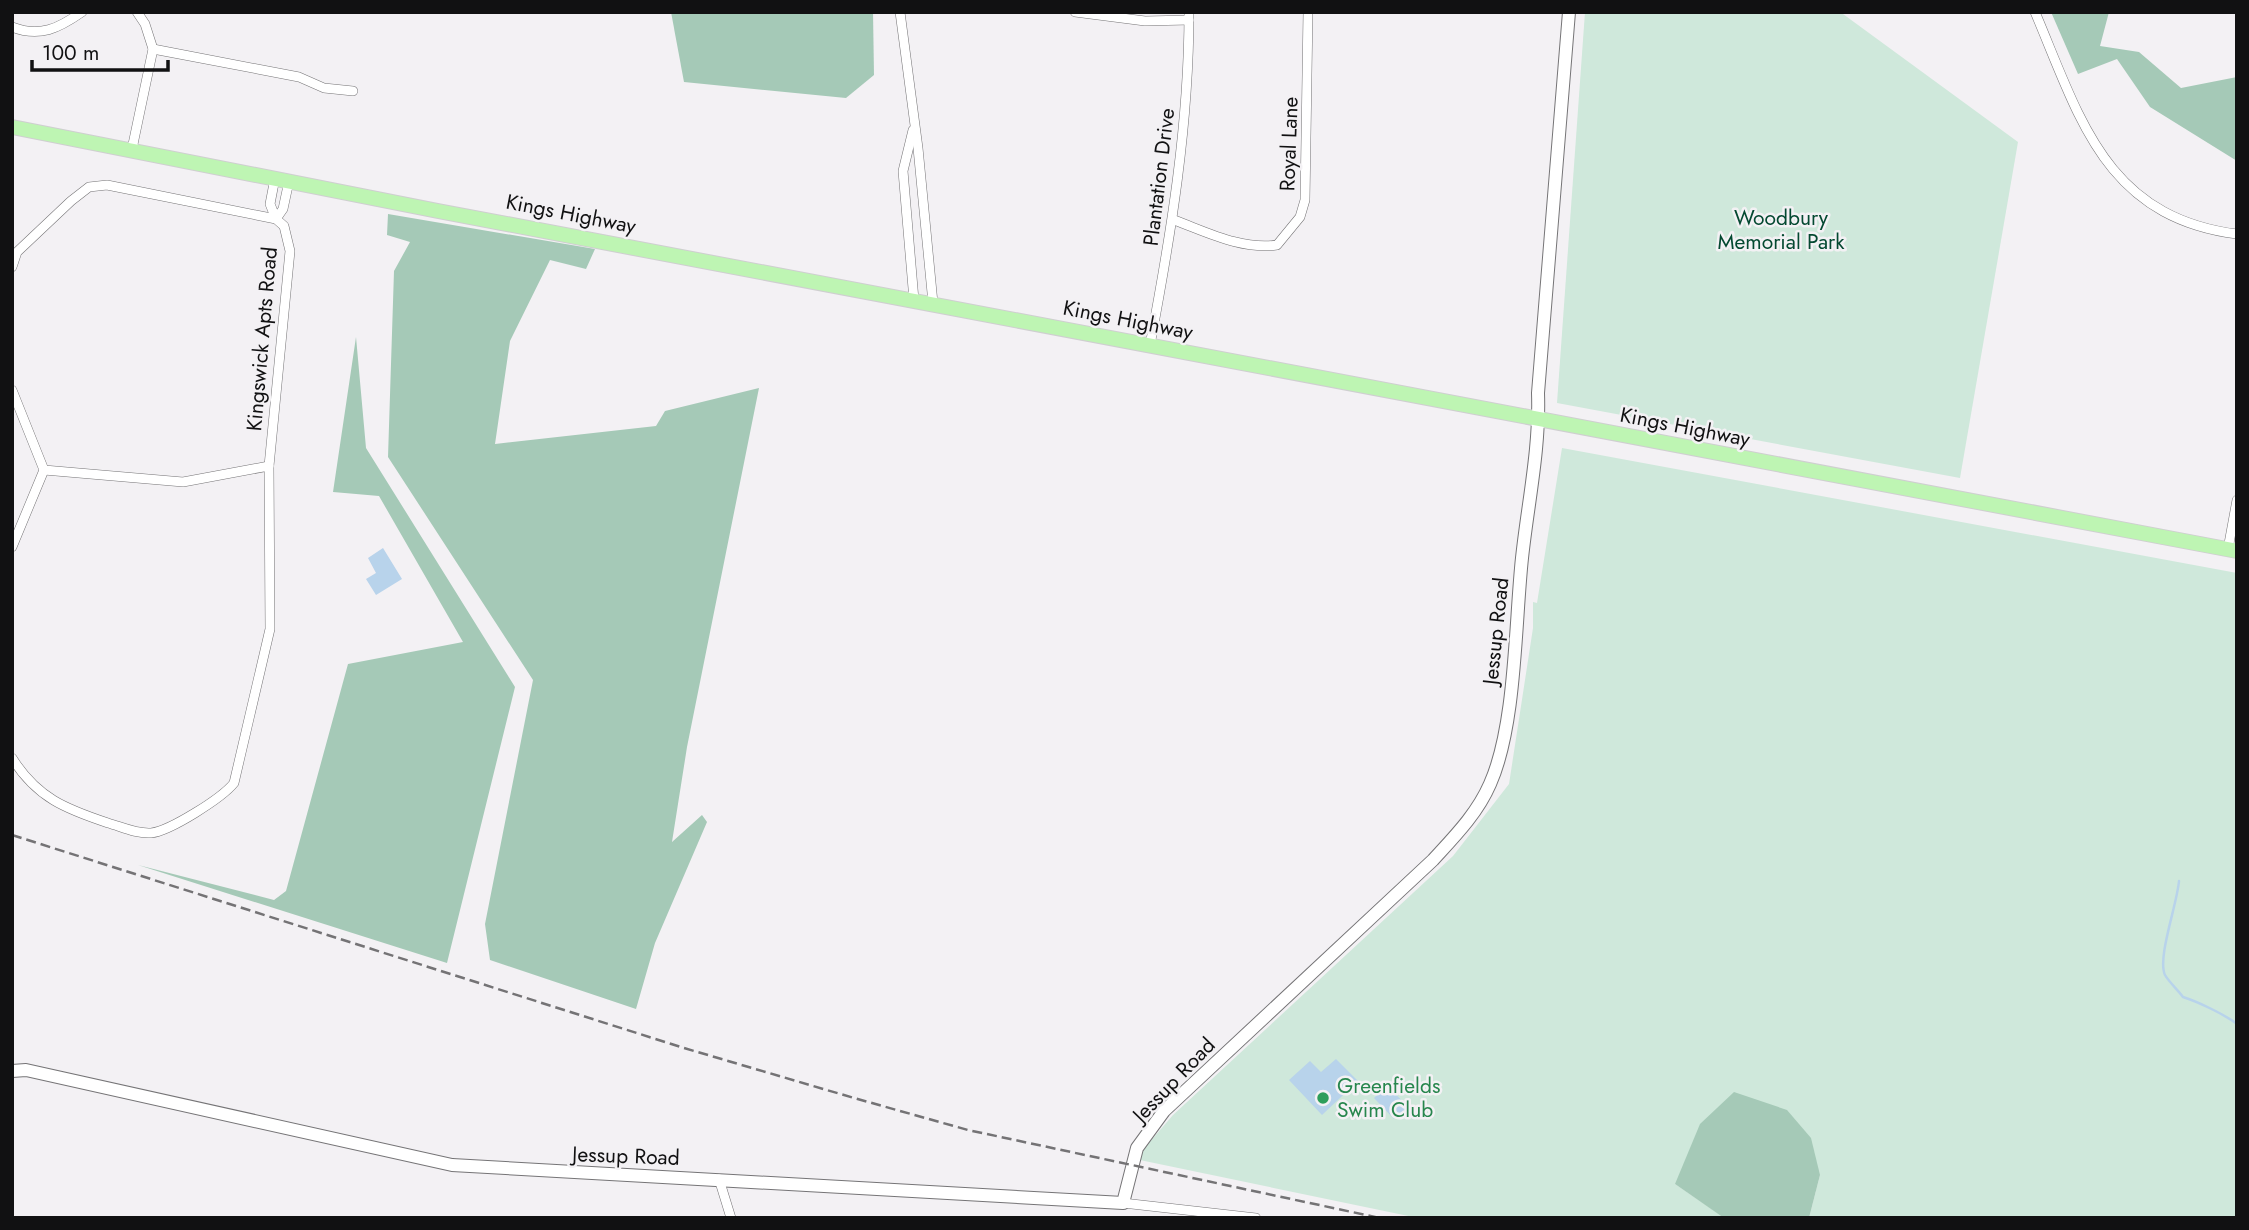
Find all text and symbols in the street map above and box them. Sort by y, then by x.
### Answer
scale bar [32,28,168,72]
text: 100 m [42,38,99,68]
street label: Royal Lane [1272,96,1306,192]
street label: Plantation Drive [1136,106,1182,248]
street label: Kings Highway [503,187,639,241]
park label: Woodbury Memorial Park [1718,203,1845,257]
street label: Kingswick Apts Road [239,246,285,432]
street label: Kings Highway [1060,293,1196,347]
street label: Kings Highway [1617,400,1753,454]
street label: Jessup Road [1475,576,1517,689]
street label: Jessup Road [1124,1031,1222,1131]
place label: Greenfields Swim Club [1337,1071,1440,1125]
marker: Greenfields Swim Club [1315,1090,1331,1106]
street label: Jessup Road [569,1139,680,1173]

